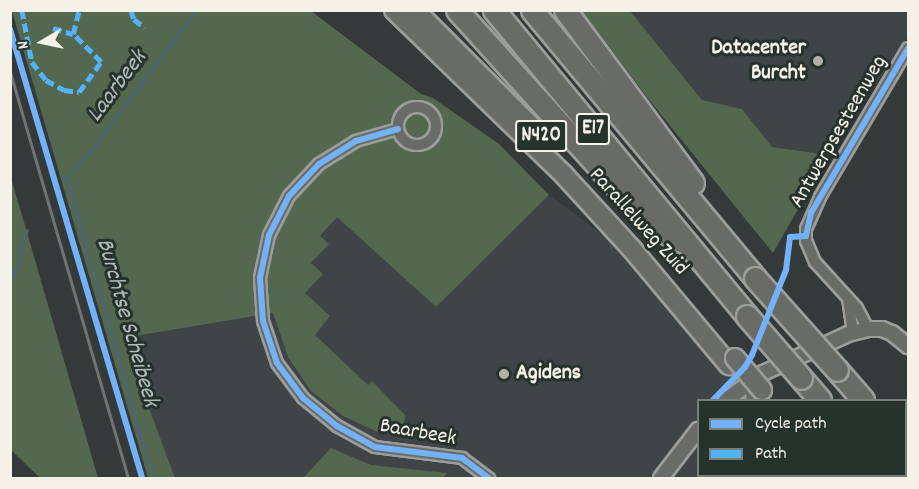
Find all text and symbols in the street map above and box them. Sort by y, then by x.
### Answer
north arrow [12,12,72,72]
place label: Datacenter Burcht [711,35,806,86]
text: N [12,39,36,51]
water label: Laarbeek [82,45,154,129]
street label: Antwerpsesteenweg [785,51,893,213]
marker: Datacenter Burcht [811,54,825,68]
road number: E17 [575,111,611,147]
road number: N420 [514,118,568,154]
street label: Parallelweg Zuid [583,163,693,281]
water label: Burchtse Scheibeek [88,235,164,411]
place label: Agidens [516,361,581,387]
marker: Agidens [497,367,511,381]
legend [697,399,907,477]
text: Cycle path [755,412,826,437]
street label: Baarbeek [378,413,458,453]
text: Path [755,442,787,467]

